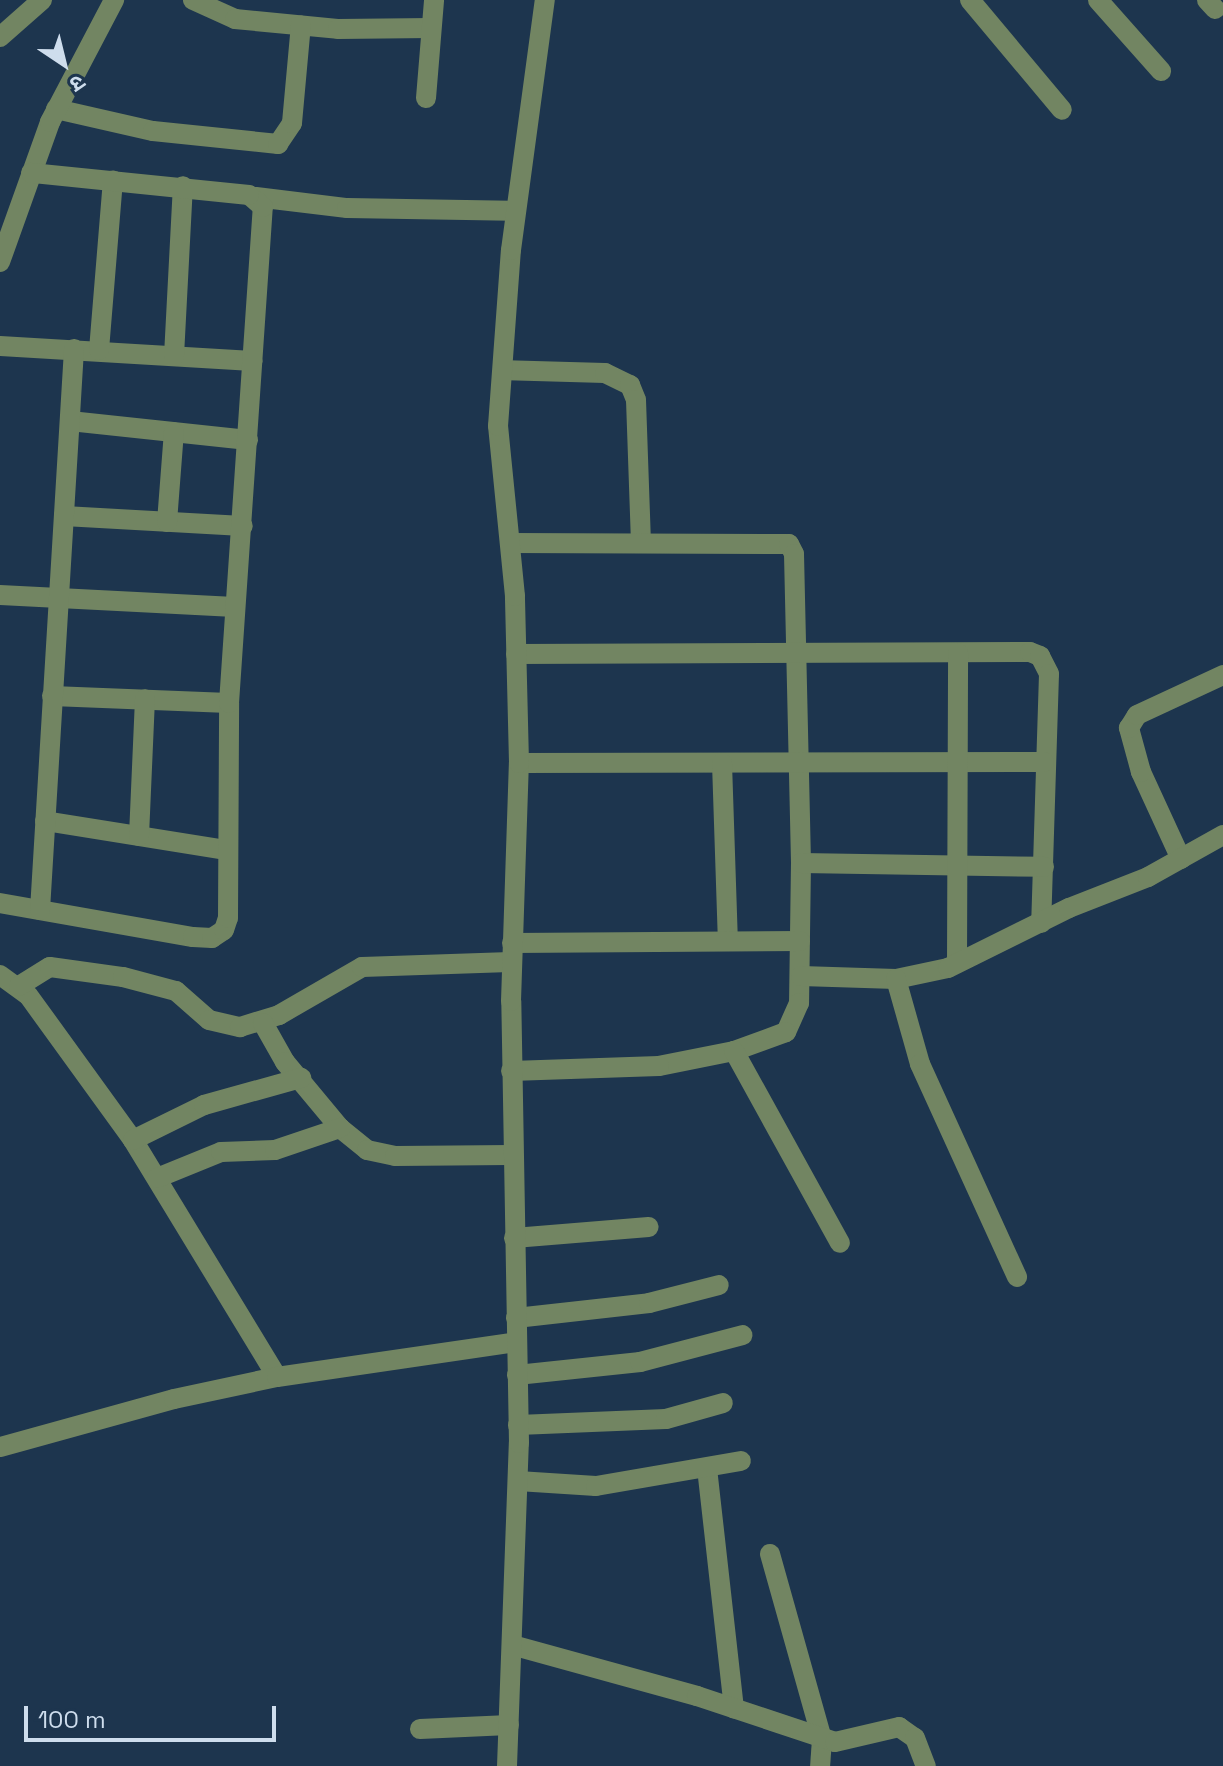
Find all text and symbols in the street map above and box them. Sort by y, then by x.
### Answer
north arrow [24,24,104,104]
text: उ [64,68,91,99]
scale bar [28,1690,280,1740]
text: 100 m [38,1704,106,1735]

